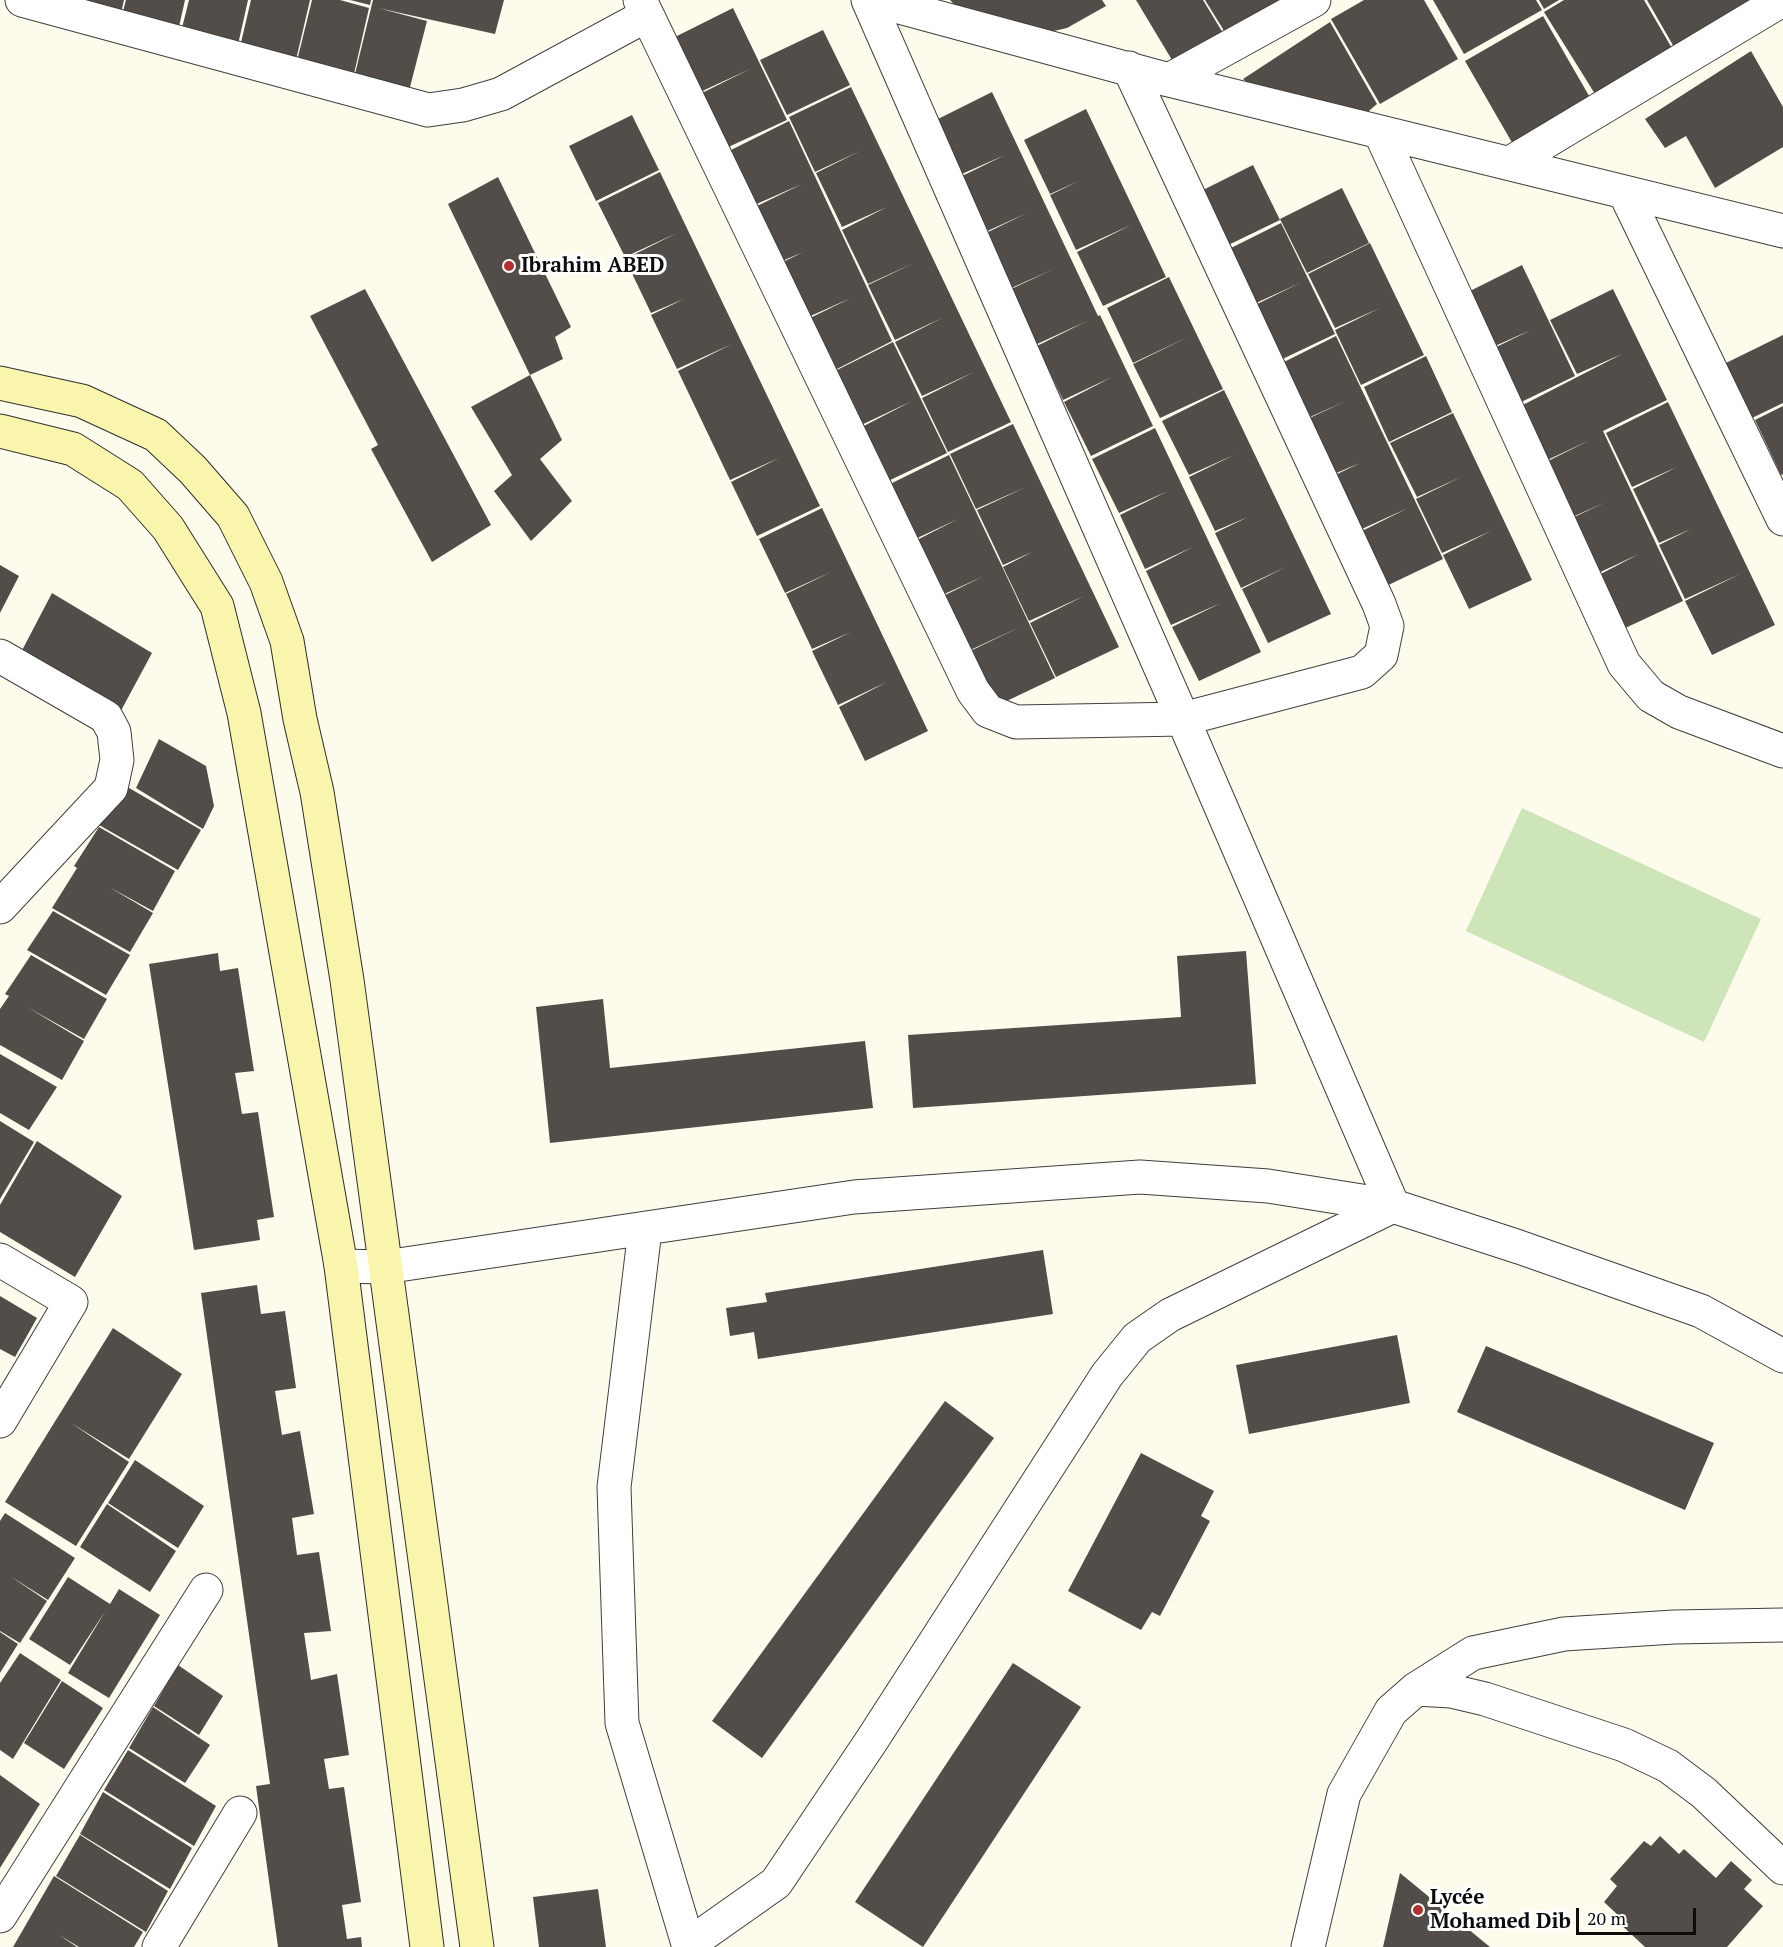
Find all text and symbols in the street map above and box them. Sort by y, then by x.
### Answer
place label: Ibrahim ABED [521,253,664,279]
marker: Ibrahim ABED [502,259,516,273]
place label: Lycée Mohamed Dib [1430,1885,1571,1935]
scale bar [1579,1896,1699,1934]
marker: Lycée Mohamed Dib [1411,1903,1425,1917]
text: 20 m [1587,1906,1626,1930]

